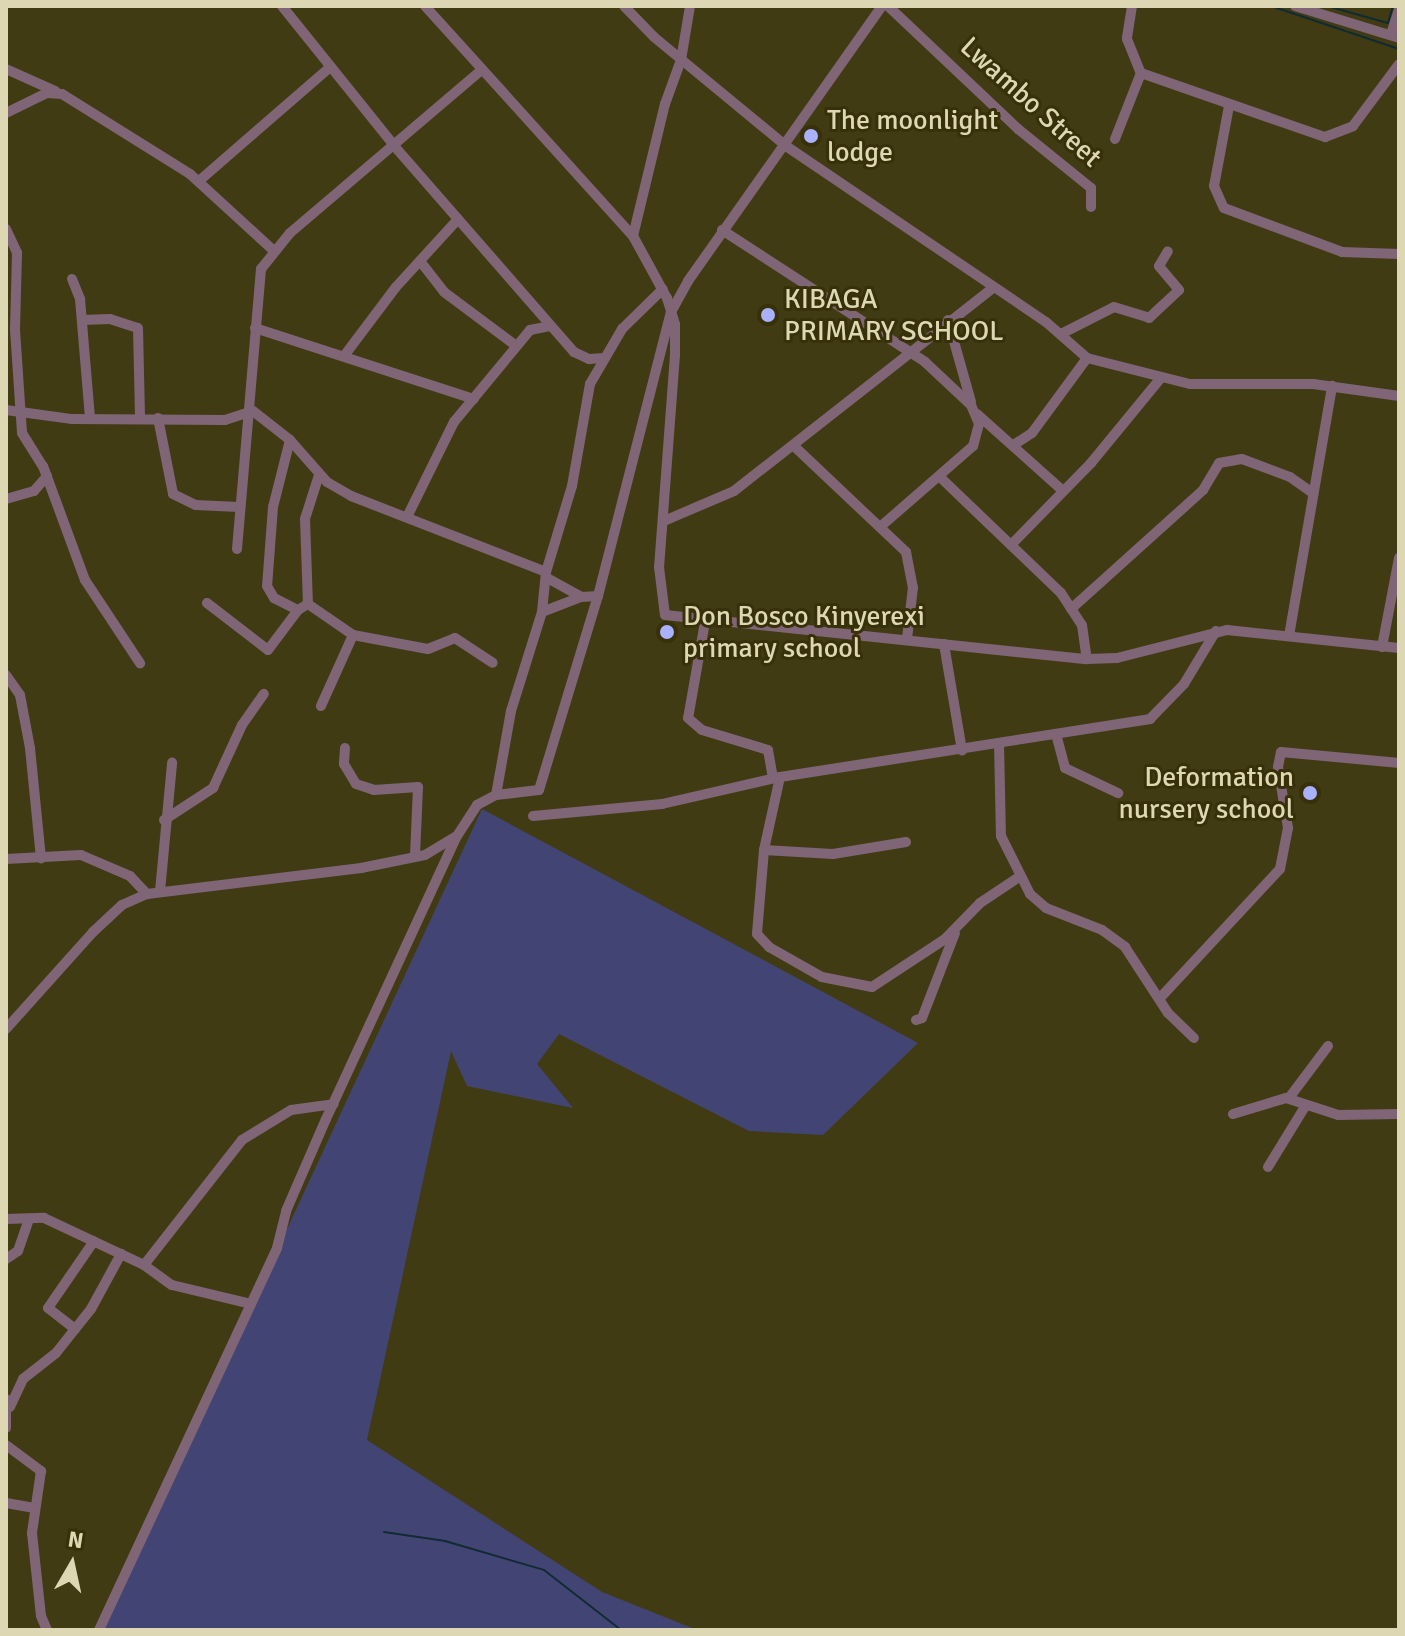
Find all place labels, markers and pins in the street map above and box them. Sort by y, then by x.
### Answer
place label: The moonlight lodge [827,103,998,169]
marker: The moonlight lodge [802,127,820,145]
place label: KIBAGA PRIMARY SCHOOL [784,282,1003,348]
marker: KIBAGA PRIMARY SCHOOL [759,306,777,324]
place label: Don Bosco Kinyerexi primary school [683,599,925,665]
marker: Don Bosco Kinyerexi primary school [658,623,676,641]
place label: Deformation nursery school [1119,760,1294,826]
marker: Deformation nursery school [1301,784,1319,802]

